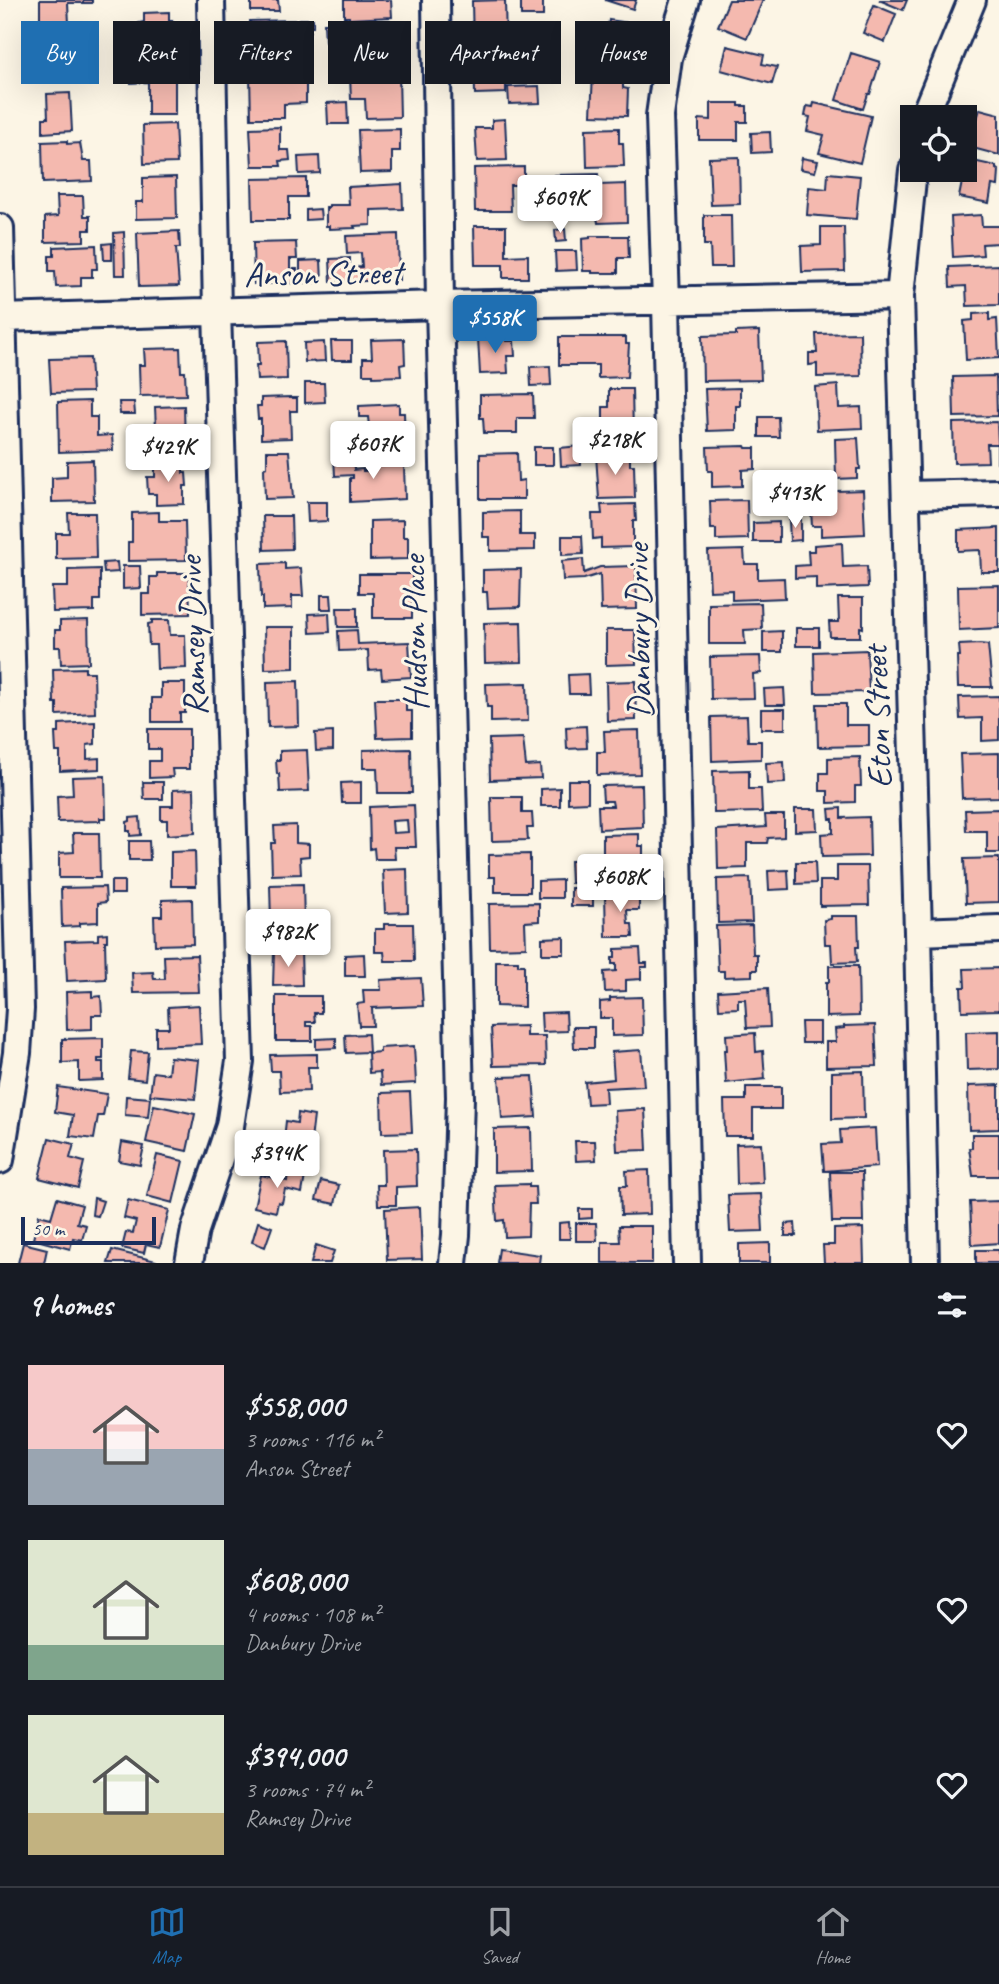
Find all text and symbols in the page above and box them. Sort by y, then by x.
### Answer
chip: Buy [21,21,99,84]
chip: Rent [113,21,200,84]
chip: Filters [214,21,314,84]
chip: New [328,21,411,84]
chip: Apartment [425,21,561,84]
chip: House [575,21,670,84]
map controls [900,105,977,182]
button: locate [900,105,977,182]
pin: $609K [511,176,609,235]
text: $609K [533,183,587,212]
street label: Anson Street [244,250,407,297]
pin: $558K [446,296,544,355]
text: $558K [469,303,521,332]
pin: $218K [566,418,664,477]
pin: $607K [324,421,422,481]
pin: $429K [119,424,217,484]
text: $218K [588,425,642,454]
text: $607K [346,429,400,458]
text: $429K [142,432,194,461]
pin: $413K [746,470,844,530]
text: $413K [768,478,822,507]
street label: Danbury Drive [614,541,663,719]
street label: Hudson Place [391,552,438,711]
street label: Ramsey Drive [167,553,218,717]
street label: Eton Street [852,642,902,789]
pin: $608K [571,855,669,914]
text: $608K [593,862,647,891]
pin: $982K [239,909,337,969]
text: $982K [262,917,314,946]
pin: $394K [228,1130,326,1190]
text: $394K [251,1138,303,1167]
scale bar [21,1214,156,1246]
text: 50 m [32,1217,64,1241]
text: 9 homes [28,1286,112,1324]
icon: filters [933,1286,971,1324]
text: $558,000 [245,1387,344,1425]
icon: home [84,1393,168,1477]
icon: heart [933,1416,971,1454]
text: 3 rooms · 116 m² [245,1425,380,1454]
text: Anson Street [245,1454,349,1483]
text: $608,000 [245,1562,346,1600]
icon: home [84,1568,168,1652]
icon: heart [933,1591,971,1629]
text: 4 rooms · 108 m² [245,1600,380,1629]
text: Danbury Drive [245,1629,360,1658]
text: $394,000 [245,1737,345,1775]
icon: home [84,1743,168,1827]
icon: heart [933,1766,971,1804]
text: 3 rooms · 74 m² [245,1775,369,1804]
text: Ramsey Drive [245,1804,350,1833]
tab: Map [148,1903,186,1969]
tab: Saved [481,1903,519,1969]
tab: Home [814,1903,852,1969]

